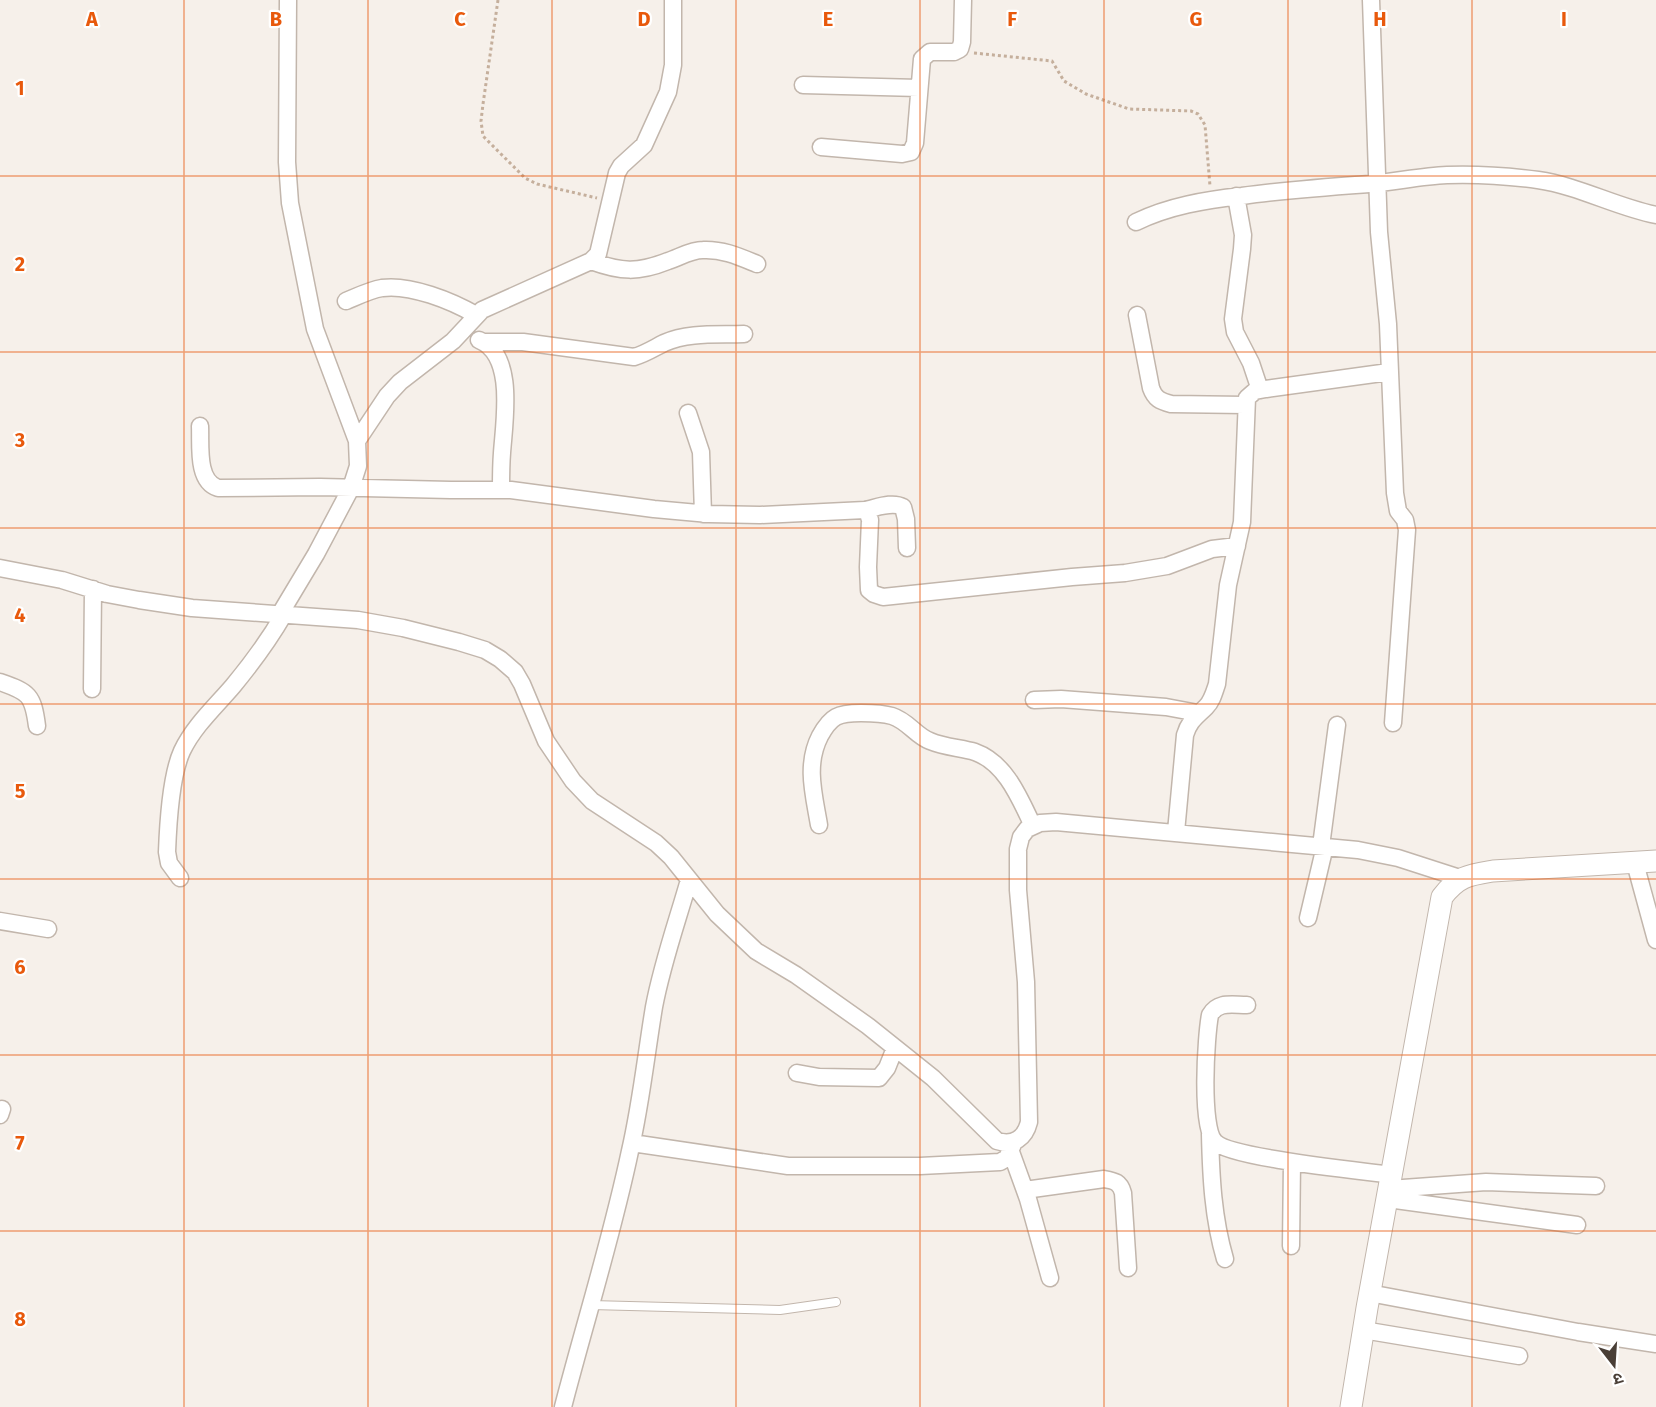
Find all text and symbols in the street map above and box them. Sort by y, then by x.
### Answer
text: A [85,7,99,31]
text: B [270,7,282,31]
text: C [454,7,466,31]
text: D [637,7,651,31]
text: E [823,7,833,31]
text: F [1007,7,1017,31]
text: G [1190,7,1202,31]
text: H [1373,7,1387,31]
text: I [1561,7,1567,31]
text: 1 [15,76,25,100]
text: 2 [15,252,25,276]
text: 3 [14,428,25,452]
text: 4 [14,603,26,627]
text: 5 [15,779,26,803]
text: 6 [14,955,26,979]
text: 7 [15,1131,25,1155]
text: 8 [14,1307,26,1331]
north arrow [1584,1335,1644,1395]
text: उ [1610,1368,1625,1390]

